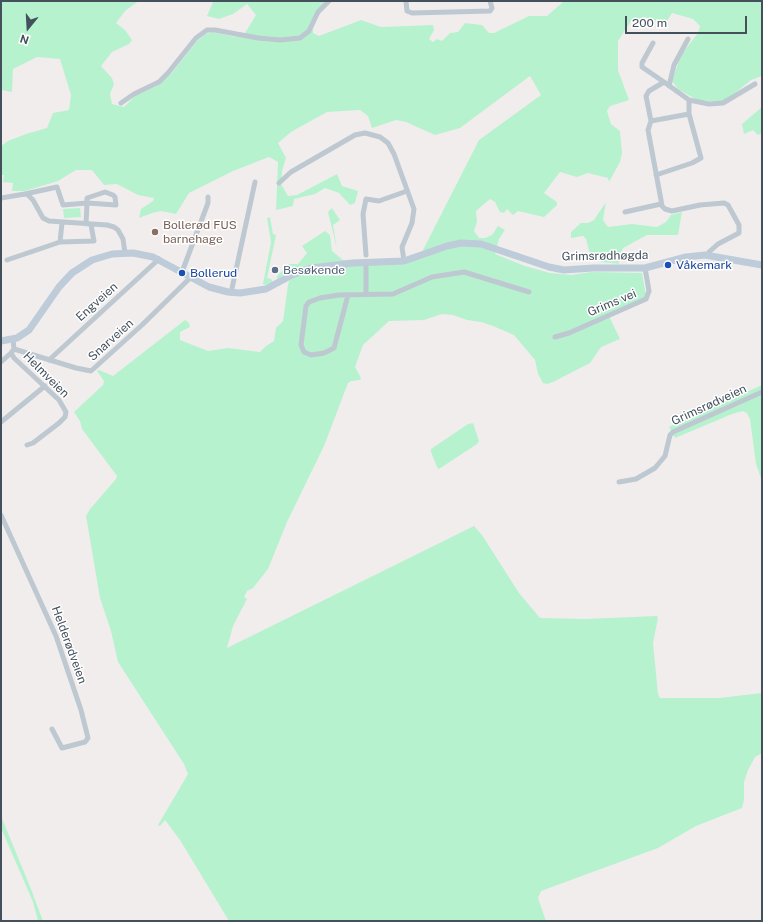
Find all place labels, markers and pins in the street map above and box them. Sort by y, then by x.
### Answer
place label: Bollerød FUS barnehage [163,218,237,246]
marker: Bollerød FUS barnehage [150,227,160,237]
place label: Våkemark [676,258,732,272]
marker: Våkemark [663,260,673,270]
place label: Besøkende [283,263,345,277]
marker: Besøkende [270,265,280,275]
place label: Bollerud [190,266,237,280]
marker: Bollerud [177,268,187,278]

